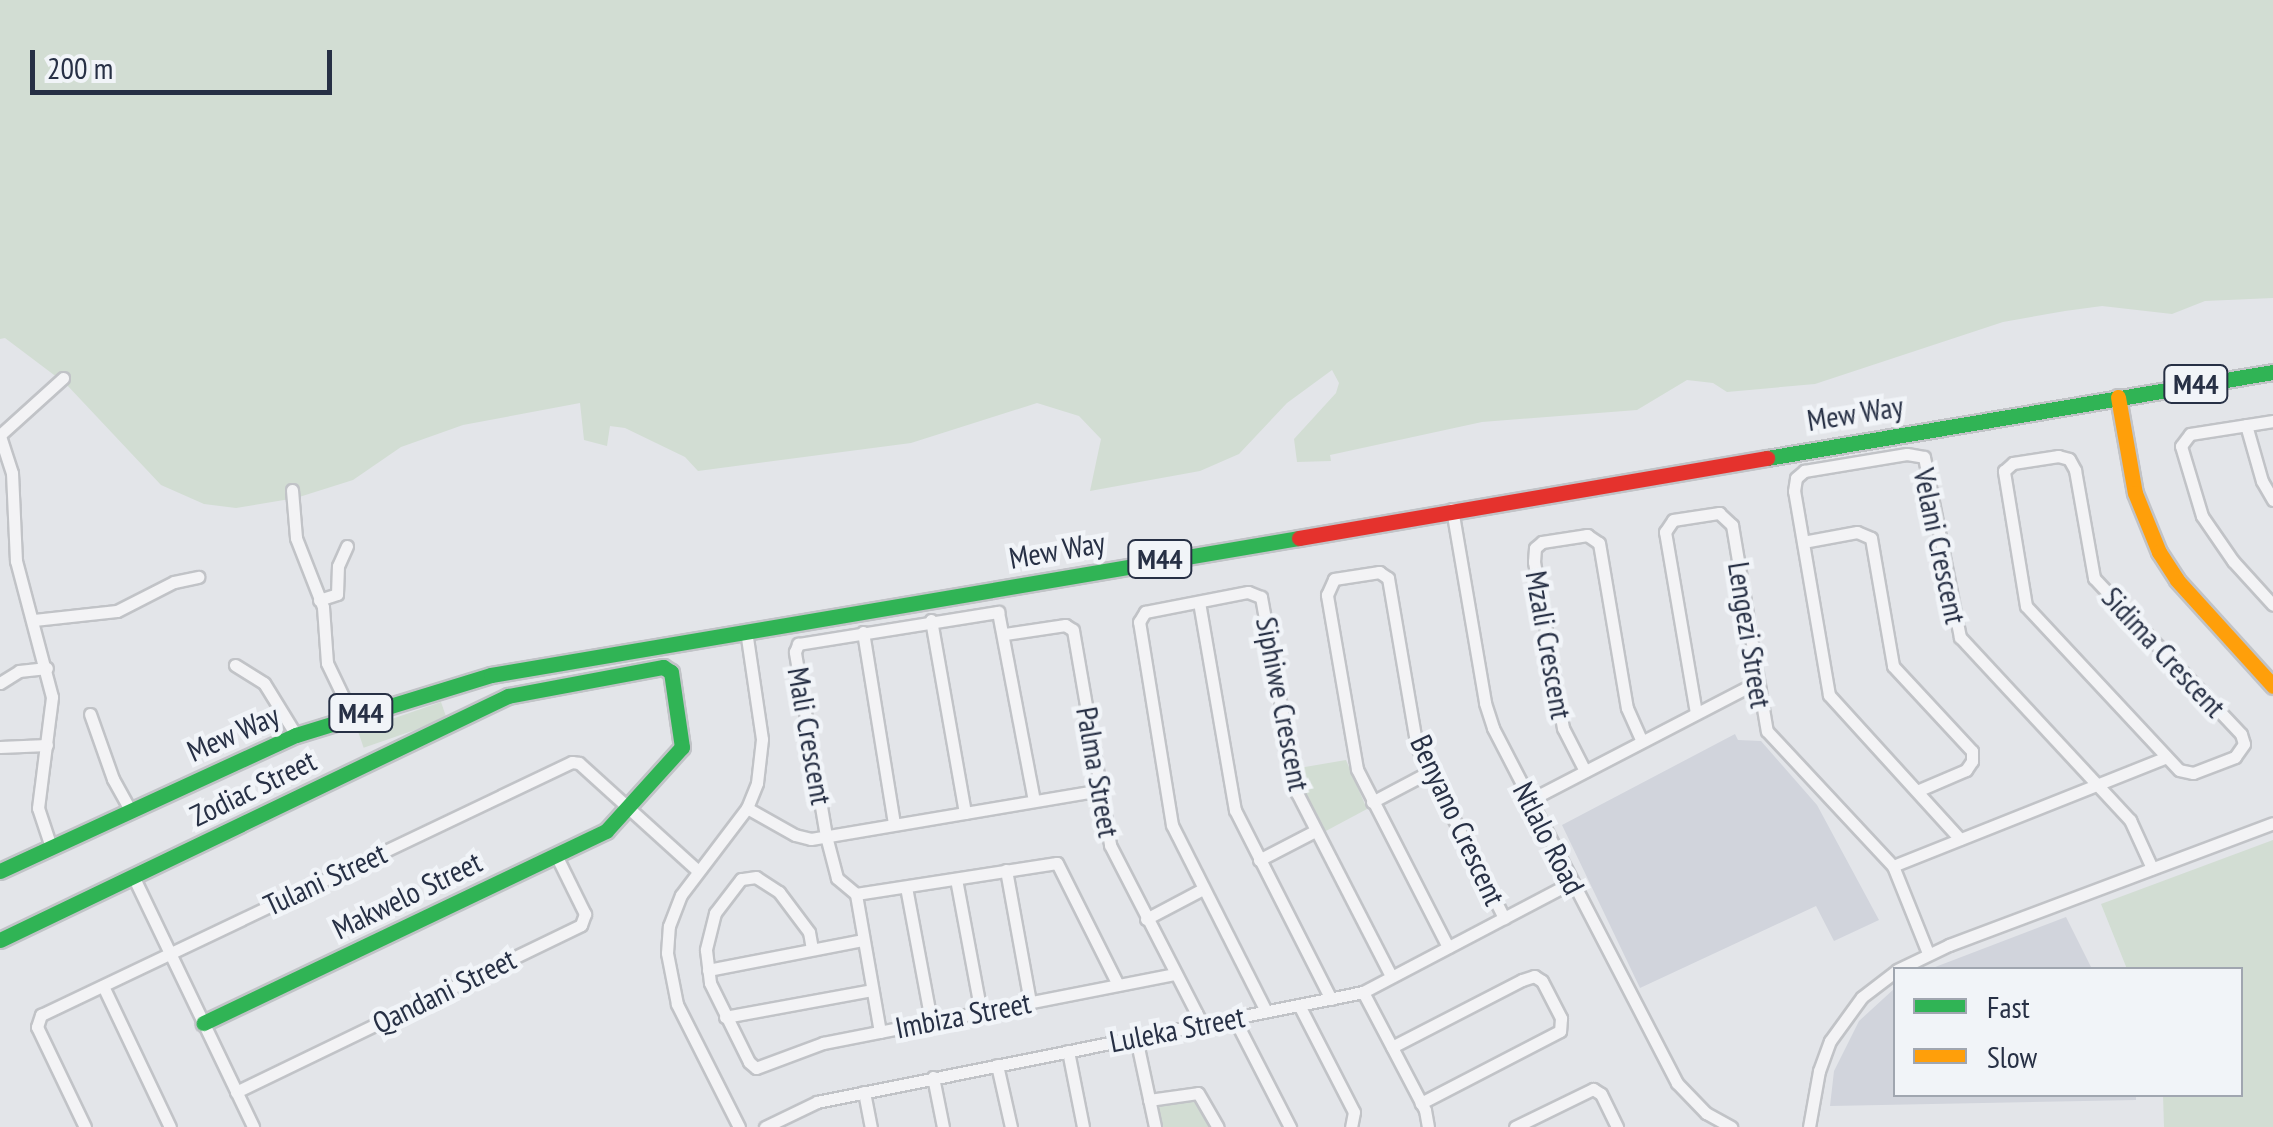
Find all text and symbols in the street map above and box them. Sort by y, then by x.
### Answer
scale bar [35,30,338,92]
text: 200 m [47,48,113,87]
road number: M44 [2161,361,2231,407]
street label: Mew Way [1804,388,1906,438]
street label: Velani Crescent [1906,465,1974,627]
street label: Mew Way [1006,524,1108,576]
road number: M44 [1125,536,1195,582]
street label: Lengezi Street [1721,559,1779,711]
street label: Mzali Crescent [1518,568,1580,722]
street label: Sidima Crescent [2095,579,2233,725]
street label: Siphiwe Crescent [1249,614,1317,794]
street label: Mali Crescent [780,664,840,808]
road number: M44 [326,690,396,736]
street label: Mew Way [181,697,285,769]
street label: Palma Street [1069,704,1127,840]
street label: Benyano Crescent [1403,729,1513,911]
street label: Zodiac Street [184,742,322,834]
street label: Ntlalo Road [1506,776,1592,900]
street label: Tulani Street [258,835,392,923]
street label: Makwelo Street [327,844,487,946]
street label: Qandani Street [367,941,521,1041]
legend [1893,967,2243,1097]
street label: Imbiza Street [892,984,1034,1046]
text: Fast [1987,987,2030,1026]
street label: Luleka Street [1107,998,1247,1060]
text: Slow [1987,1037,2037,1076]

